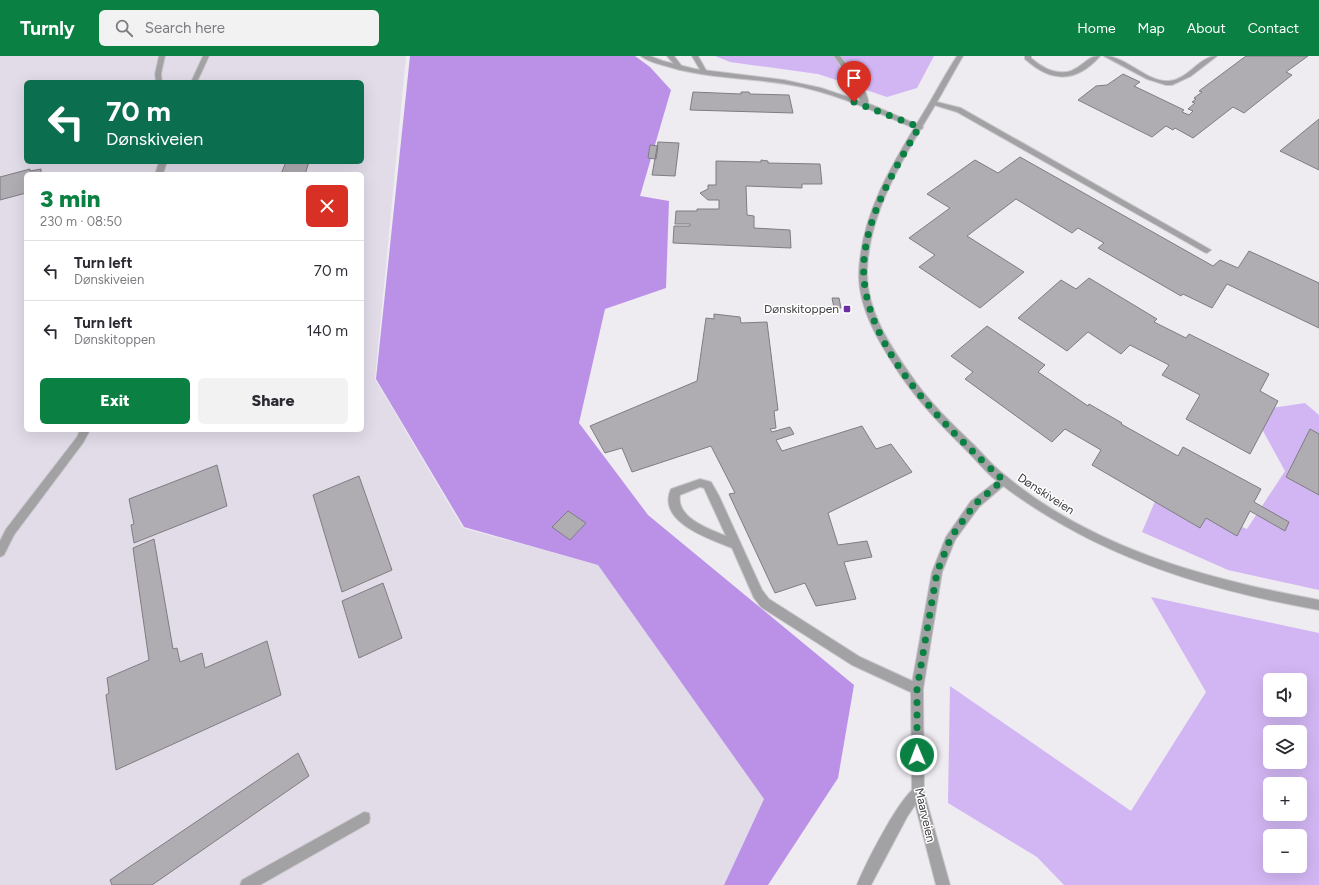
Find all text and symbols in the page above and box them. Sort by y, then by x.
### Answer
search box [99,10,379,46]
text: Turnly [20,17,75,40]
icon: search [113,17,135,39]
text: Search here [145,19,225,37]
text: Home [1077,20,1116,37]
text: Map [1138,20,1165,37]
text: About [1187,20,1226,37]
text: Contact [1248,20,1299,37]
pin [837,61,871,102]
icon: arrive [843,67,865,89]
text: 70 m [106,94,171,128]
icon: left [40,96,92,148]
text: Dønskiveien [106,128,203,150]
text: 3 min [40,184,101,213]
button: close [306,185,348,227]
text: 230 m · 08:50 [40,214,122,229]
text: Turn left [74,254,132,272]
icon: left [40,260,62,282]
text: 70 m [314,262,348,280]
text: Dønskiveien [74,272,144,287]
place label: Dønskitoppen [764,302,839,316]
marker: Dønskitoppen [842,304,852,314]
text: Turn left [74,314,132,332]
icon: left [40,320,62,342]
text: 140 m [306,322,348,340]
text: Dønskitoppen [74,332,155,347]
button: Exit [40,378,190,424]
button: Share [198,378,348,424]
street label: Dønskiveien [1015,470,1077,518]
map controls [1263,673,1307,873]
button: sound [1263,673,1307,717]
button: layers [1263,725,1307,769]
position arrow [896,734,938,776]
button: + [1263,777,1307,821]
street label: Maarveien [912,787,938,844]
button: − [1263,829,1307,873]

